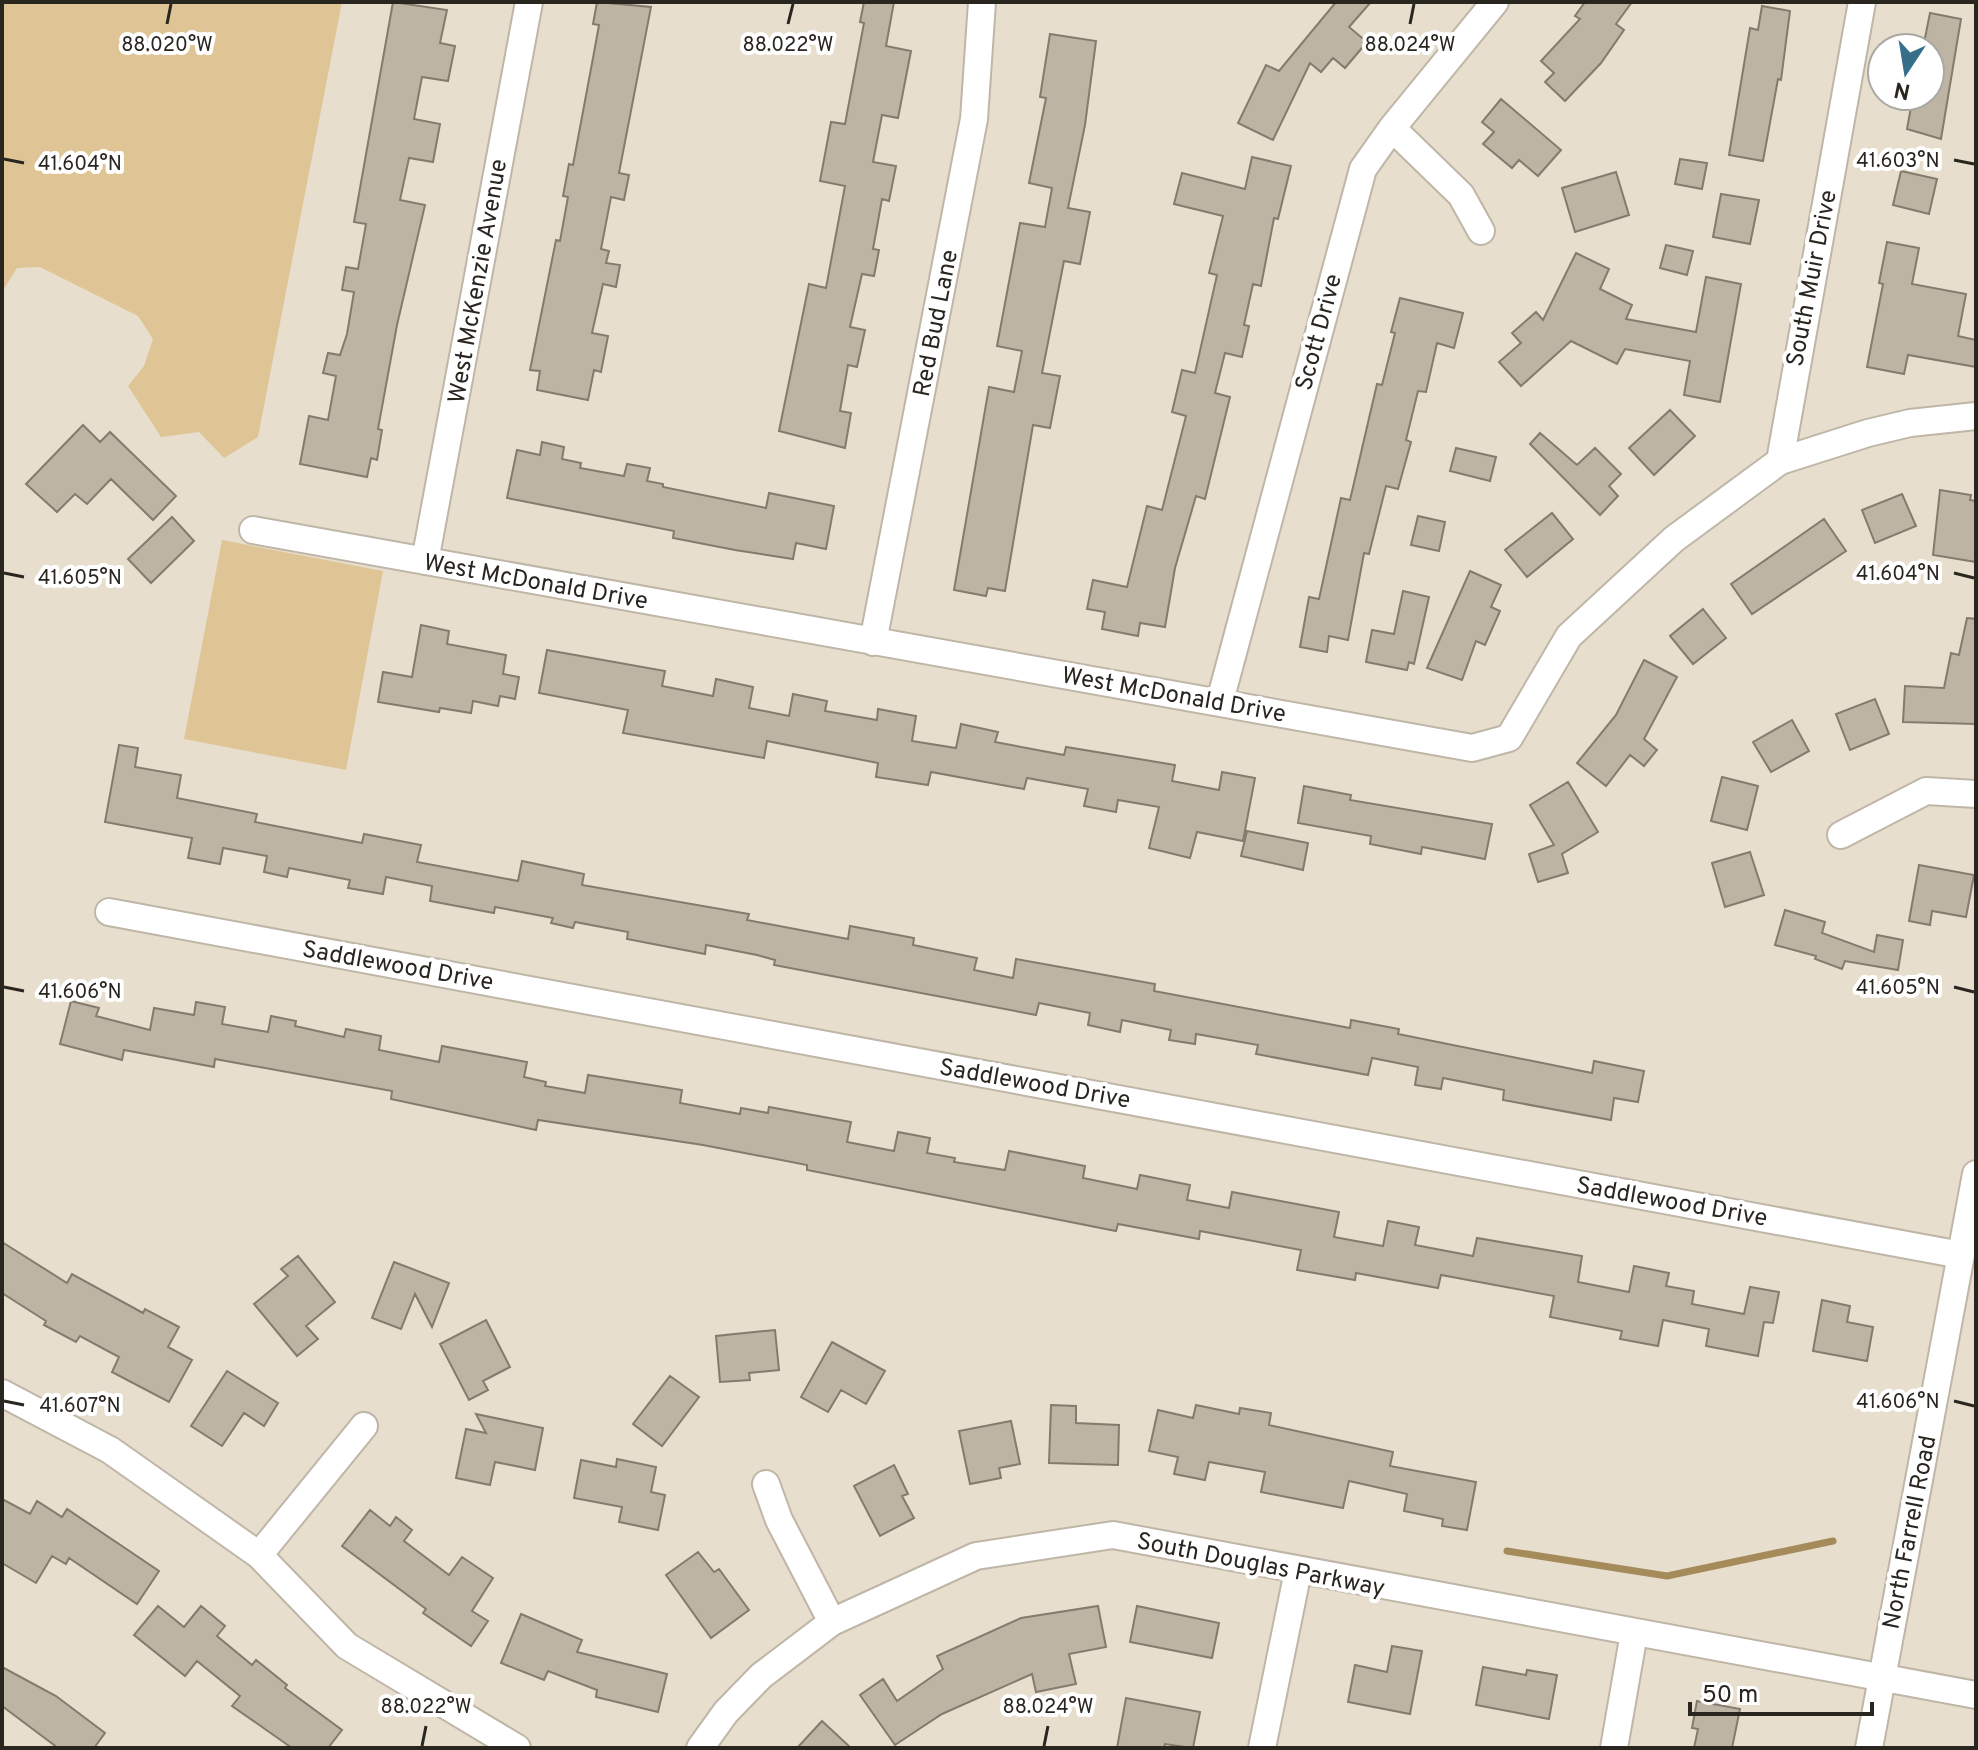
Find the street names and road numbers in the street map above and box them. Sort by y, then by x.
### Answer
street label: West McKenzie Avenue [443,157,515,406]
street label: South Muir Drive [1781,187,1845,369]
street label: Red Bud Lane [908,247,966,399]
street label: Scott Drive [1290,271,1350,394]
street label: West McDonald Drive [421,548,650,617]
street label: West McDonald Drive [1059,661,1288,730]
street label: Saddlewood Drive [300,935,496,999]
street label: Saddlewood Drive [937,1053,1133,1117]
street label: Saddlewood Drive [1574,1171,1770,1235]
street label: North Farrell Road [1877,1433,1944,1632]
street label: South Douglas Parkway [1134,1527,1387,1605]

